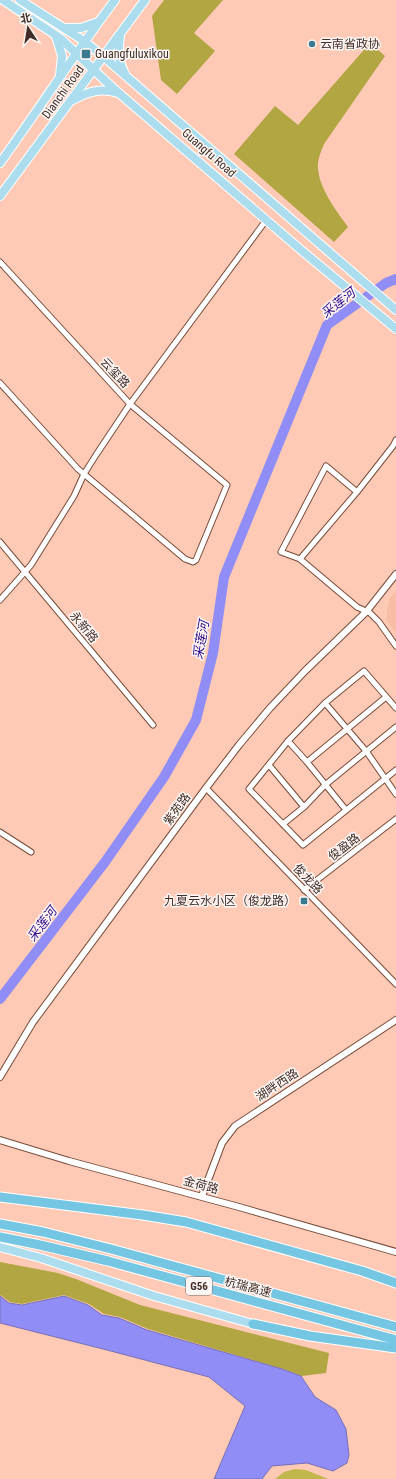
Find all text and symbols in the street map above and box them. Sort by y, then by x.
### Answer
north arrow [8,8,48,48]
text: 北 [19,11,33,26]
place label: 云南省政协 [320,37,380,51]
marker: 云南省政协 [307,39,317,49]
place label: Guangfuluxikou [95,47,169,61]
marker: Guangfuluxikou [80,48,92,60]
street label: Dianchi Road [39,63,87,121]
street label: Guangfu Road [179,126,239,180]
water label: 采莲河 [318,283,360,321]
street label: 云玺路 [98,355,132,391]
street label: 永新路 [67,609,101,645]
water label: 采莲河 [190,617,212,661]
street label: 紫苑路 [161,790,193,828]
street label: 俊盈路 [326,830,362,864]
street label: 俊龙路 [290,861,326,897]
place label: 九夏云水小区（俊龙路） [164,894,296,908]
marker: 九夏云水小区（俊龙路） [299,896,309,906]
water label: 采莲河 [24,902,62,944]
street label: 湖畔西路 [253,1066,301,1104]
street label: 金荷路 [182,1174,220,1196]
street label: 杭瑞高速 [223,1274,273,1300]
road number: G56 [186,1277,212,1295]

